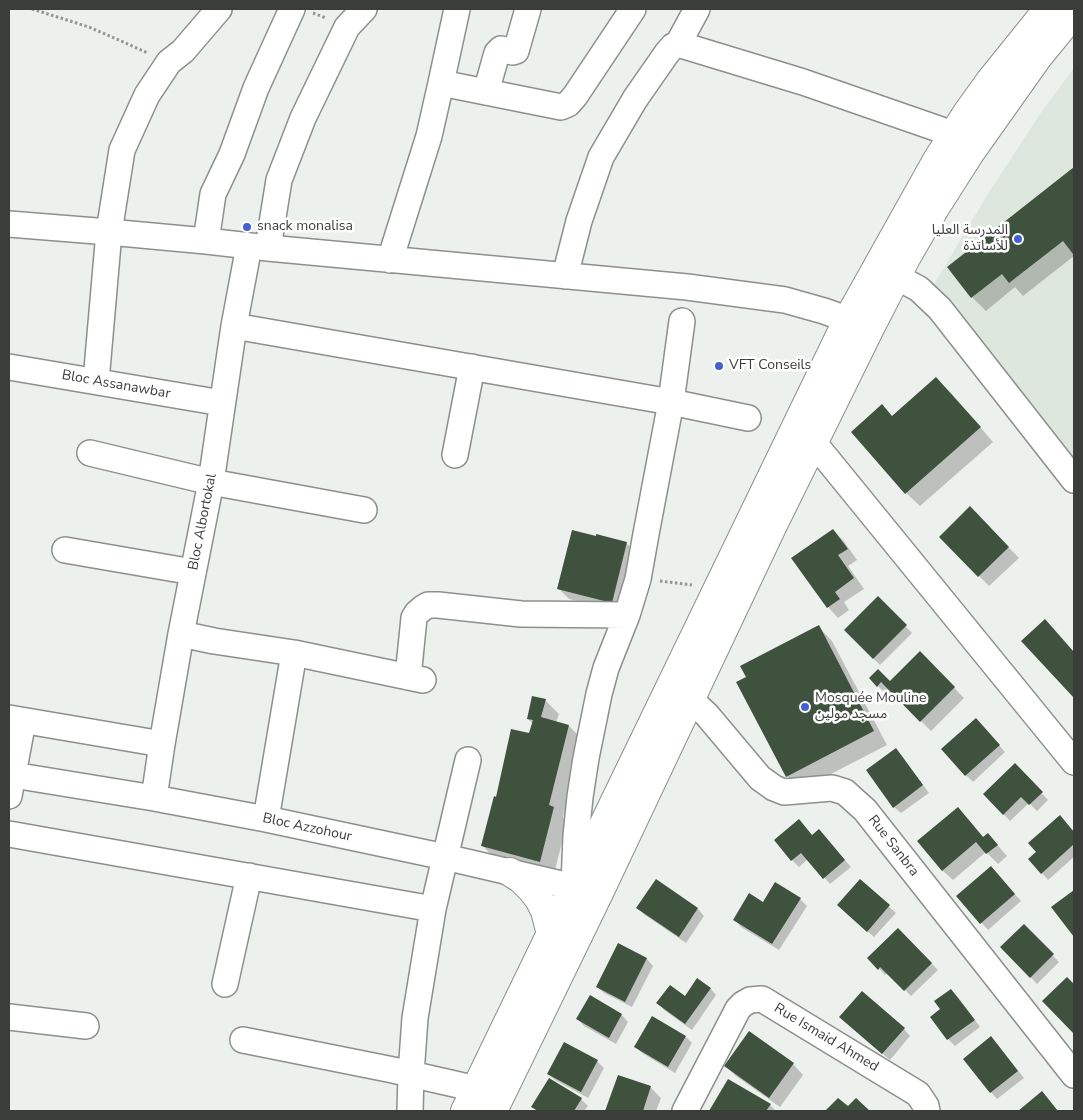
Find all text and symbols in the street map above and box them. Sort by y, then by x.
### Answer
place label: snack monalisa [257,219,353,235]
marker: snack monalisa [241,221,253,233]
place label: المدرسة العليا للأساتذة [932,223,1008,256]
marker: المدرسة العليا للأساتذة [1012,233,1024,245]
place label: VFT Conseils [729,358,811,374]
marker: VFT Conseils [713,360,725,372]
street label: Bloc Assanawbar [60,367,172,403]
street label: Bloc Albortokal [185,472,221,572]
place label: Mosquée Mouline مسجد مولين [815,691,926,724]
marker: Mosquée Mouline مسجد مولين [799,701,811,713]
street label: Bloc Azzohour [261,810,353,846]
street label: Rue Sanbra [864,812,922,880]
street label: Rue Ismaid Ahmed [771,1000,881,1076]

